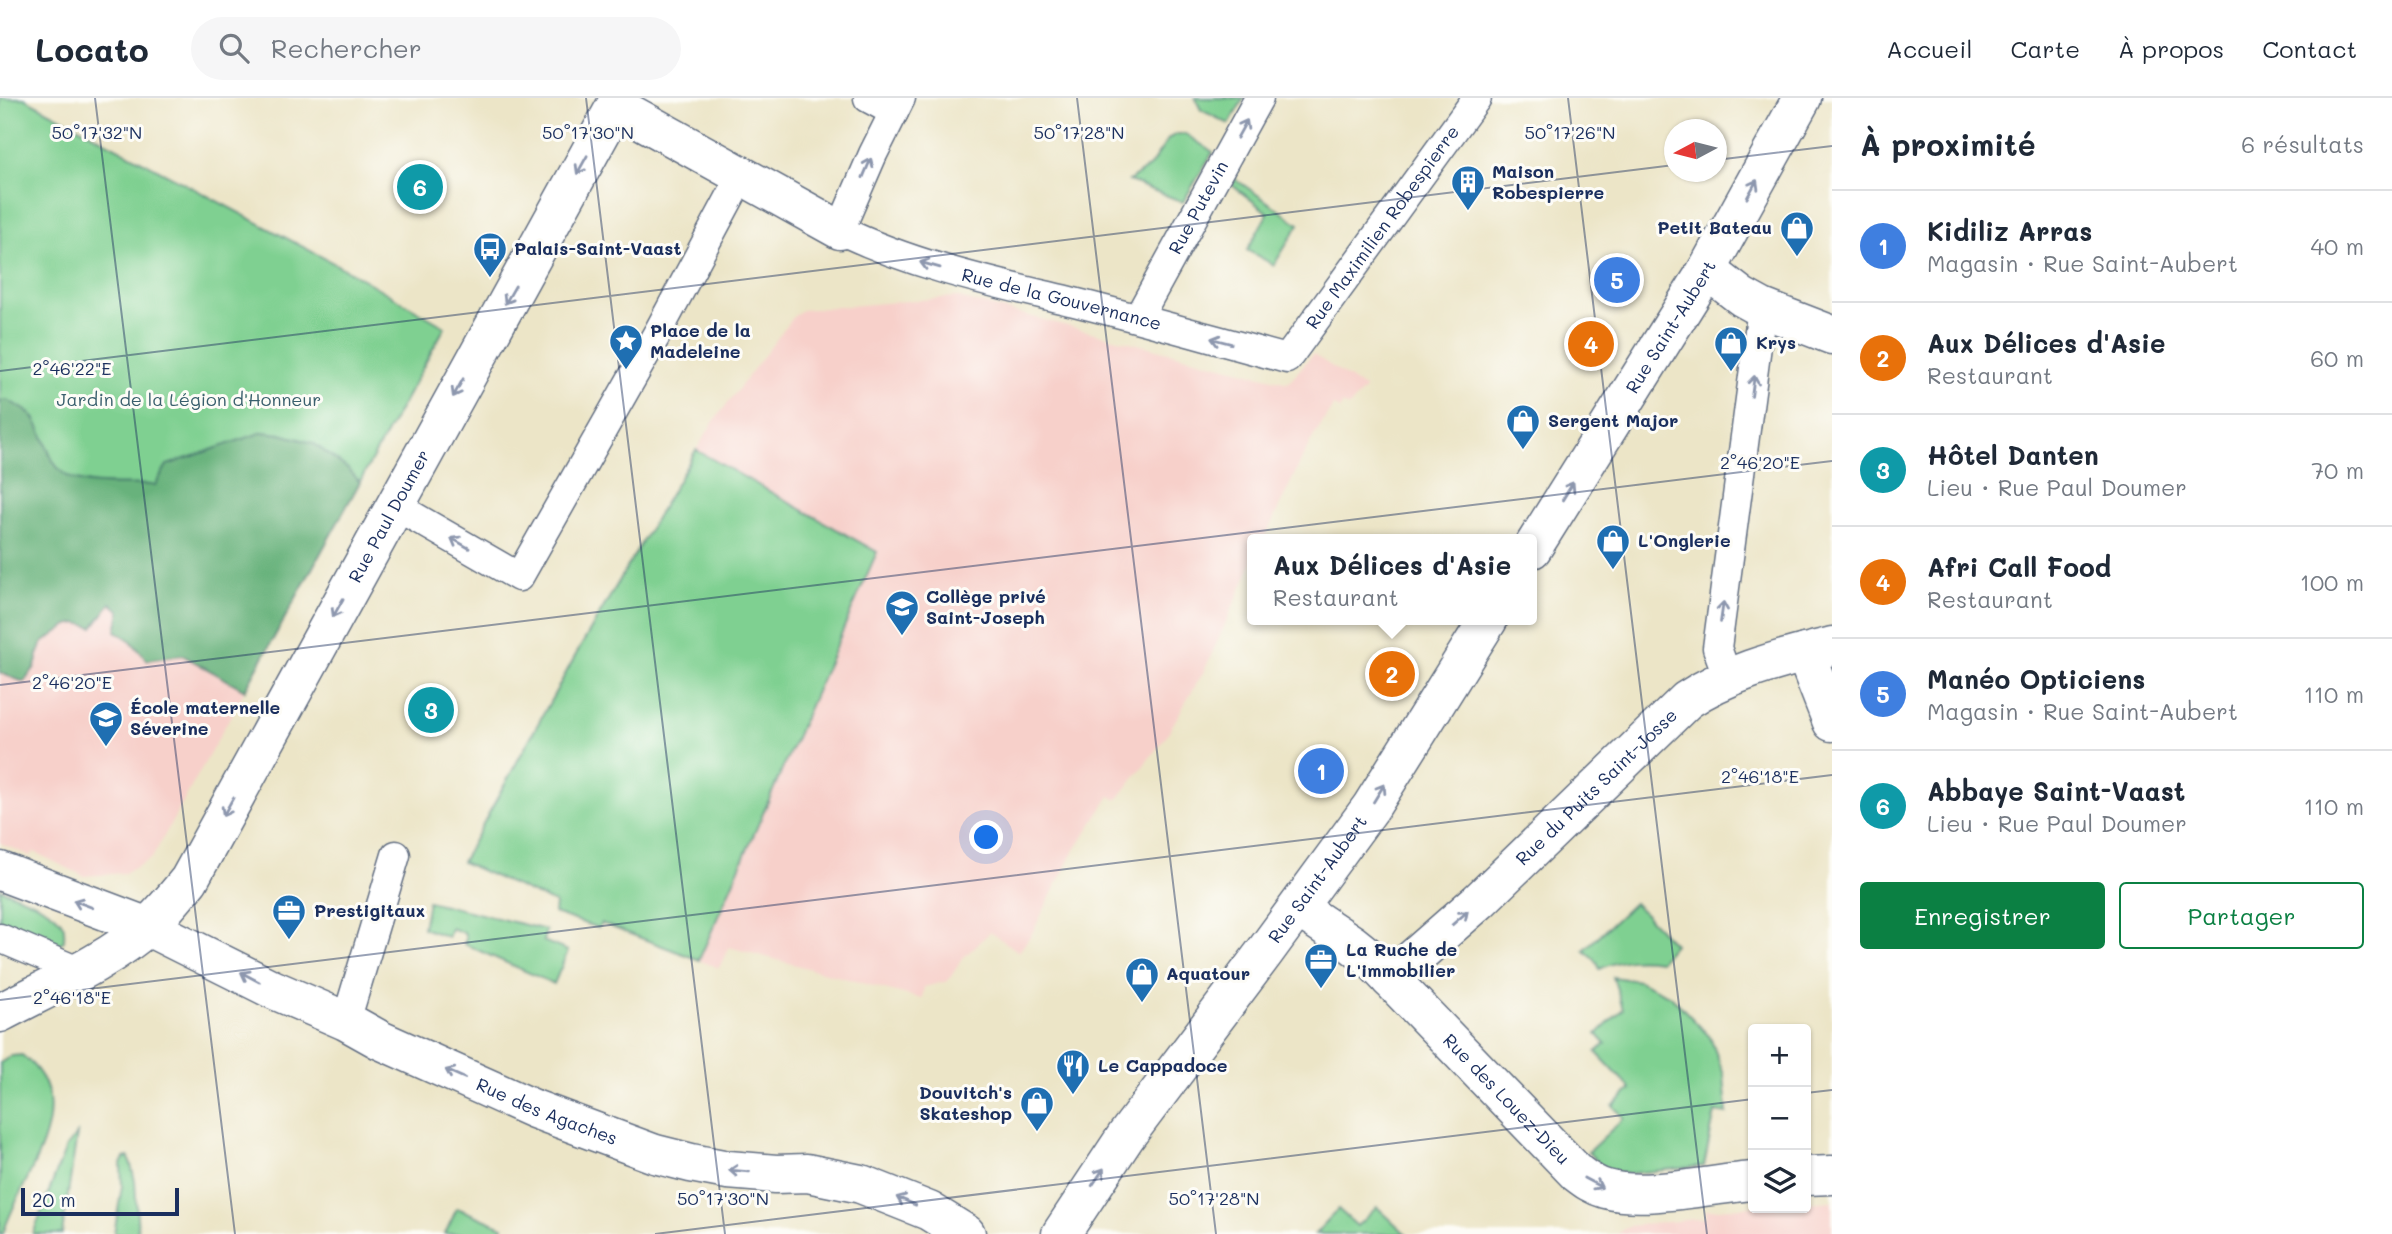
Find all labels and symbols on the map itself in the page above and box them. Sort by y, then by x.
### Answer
north arrow [1664,119,1727,182]
text: 50°17'32"N [52,120,142,144]
text: 50°17'30"N [542,120,634,144]
text: 50°17'28"N [1033,120,1125,144]
one-way arrow [1235,120,1249,140]
street label: Rue Maximilien Robespierre [1300,120,1464,333]
text: 50°17'26"N [1524,120,1616,144]
one-way arrow [575,154,588,175]
street label: Rue Putevin [1162,156,1233,258]
one-way arrow [861,158,874,179]
place label: Maison Robespierre [1492,159,1605,204]
pin: 6 [397,161,443,213]
building icon: Maison Robespierre [1449,163,1487,212]
one-way arrow [1745,180,1759,200]
shop icon: Petit Bateau [1778,209,1816,258]
place label: Petit Bateau [1657,215,1772,239]
bus stop icon: Palais-Saint-Vaast [471,230,509,279]
place label: Palais-Saint-Vaast [514,236,681,260]
pin: 5 [1594,254,1640,306]
street label: Rue Saint-Aubert [1620,256,1721,398]
one-way arrow [919,258,941,271]
street label: Rue de la Gouvernance [959,262,1164,335]
one-way arrow [503,284,517,304]
place label: Place de la Madeleine [650,318,751,363]
pin: 4 [1568,318,1614,370]
place icon: Place de la Madeleine [607,322,645,371]
shop icon: Krys [1712,324,1750,373]
place label: Krys [1756,330,1796,354]
one-way arrow [1210,334,1233,347]
text: 2°46'22"E [32,356,112,380]
one-way arrow [1746,375,1759,398]
one-way arrow [451,377,465,398]
park label: Jardin de la Légion d'Honneur [57,387,321,411]
shop icon: Sergent Major [1504,402,1542,451]
place label: Sergent Major [1548,408,1678,432]
street label: Rue Paul Doumer [342,445,435,587]
text: 2°46'20"E [1720,450,1800,474]
one-way arrow [1561,482,1576,501]
shop icon: L'Onglerie [1594,522,1632,571]
place label: L'Onglerie [1638,528,1731,552]
one-way arrow [450,536,471,549]
place label: Collège privé Saint-Joseph [926,584,1046,629]
school or university icon: Collège privé Saint-Joseph [883,588,921,637]
one-way arrow [331,597,344,618]
one-way arrow [1716,601,1729,624]
pin: 2 [1369,648,1415,700]
text: 2°46'20"E [32,670,112,694]
pin: 3 [408,684,454,736]
place label: École maternelle Séverine [130,695,280,740]
school or university icon: École maternelle Séverine [87,699,125,748]
street label: Rue du Puits Saint-Josse [1510,703,1682,870]
pin: 1 [1298,745,1344,797]
text: 2°46'18"E [1721,764,1799,788]
one-way arrow [1373,783,1387,803]
one-way arrow [221,797,235,817]
street label: Rue Saint-Aubert [1262,810,1372,947]
your location [969,820,1003,854]
office icon: Prestigitaux [270,892,308,941]
one-way arrow [73,896,95,909]
place label: Prestigitaux [314,898,425,922]
one-way arrow [1451,910,1469,926]
place label: La Ruche de L'immobilier [1346,937,1458,982]
office icon: La Ruche de L'immobilier [1302,941,1340,990]
shop icon: Aquatour [1123,955,1161,1004]
place label: Aquatour [1166,961,1250,985]
one-way arrow [240,970,260,984]
text: 2°46'18"E [33,985,111,1009]
street label: Rue des Louez-Dieu [1438,1028,1576,1169]
restaurant icon: Le Cappadoce [1054,1047,1092,1096]
place label: Le Cappadoce [1098,1053,1228,1077]
one-way arrow [445,1067,466,1080]
street label: Rue des Agaches [473,1072,621,1150]
place label: Douvitch's Skateshop [919,1080,1012,1125]
shop icon: Douvitch's Skateshop [1018,1084,1056,1133]
one-way arrow [728,1164,751,1177]
one-way arrow [1091,1167,1105,1187]
one-way arrow [1583,1176,1603,1190]
scale bar [21,1185,178,1217]
text: 50°17'30"N [677,1186,769,1210]
text: 50°17'28"N [1168,1186,1260,1210]
one-way arrow [896,1194,917,1207]

